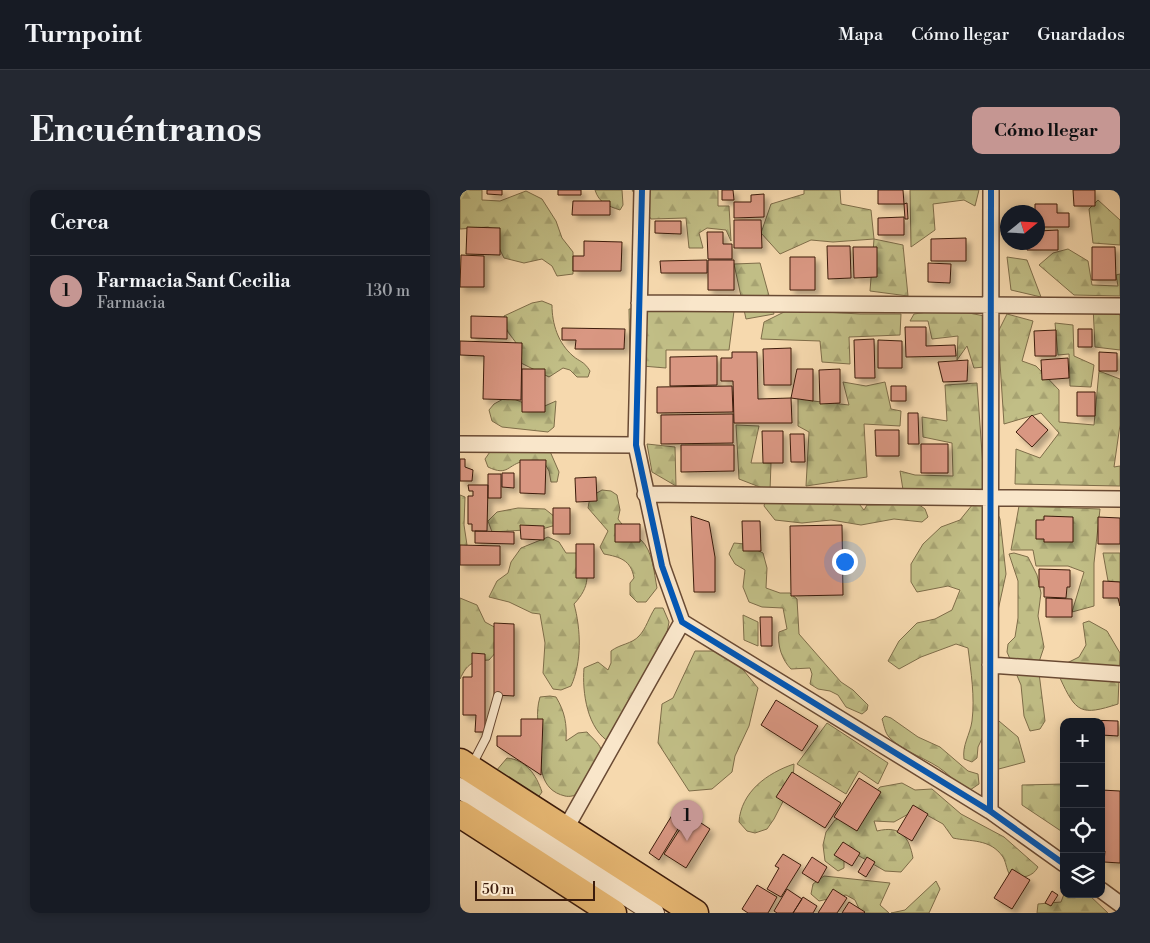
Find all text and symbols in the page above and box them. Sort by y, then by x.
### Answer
text: Turnpoint [25,20,142,50]
text: Mapa [839,23,883,46]
text: Cómo llegar [911,23,1009,46]
text: Guardados [1037,23,1125,46]
button: Cómo llegar [972,107,1120,154]
text: Encuéntranos [30,109,262,152]
north arrow [1000,205,1045,250]
text: Cerca [50,210,109,236]
text: Farmacia Sant Cecilia [97,269,291,293]
text: 1 [62,281,70,301]
text: 130 m [366,281,410,301]
text: Farmacia [97,293,165,313]
your location [832,549,858,575]
map controls [1060,718,1105,898]
button: + [1060,718,1105,763]
button: − [1060,763,1105,808]
pin: 1 [671,800,703,841]
button: locate [1060,808,1105,853]
button: layers [1060,853,1105,898]
scale bar [475,878,595,901]
text: 50 m [482,881,514,899]

